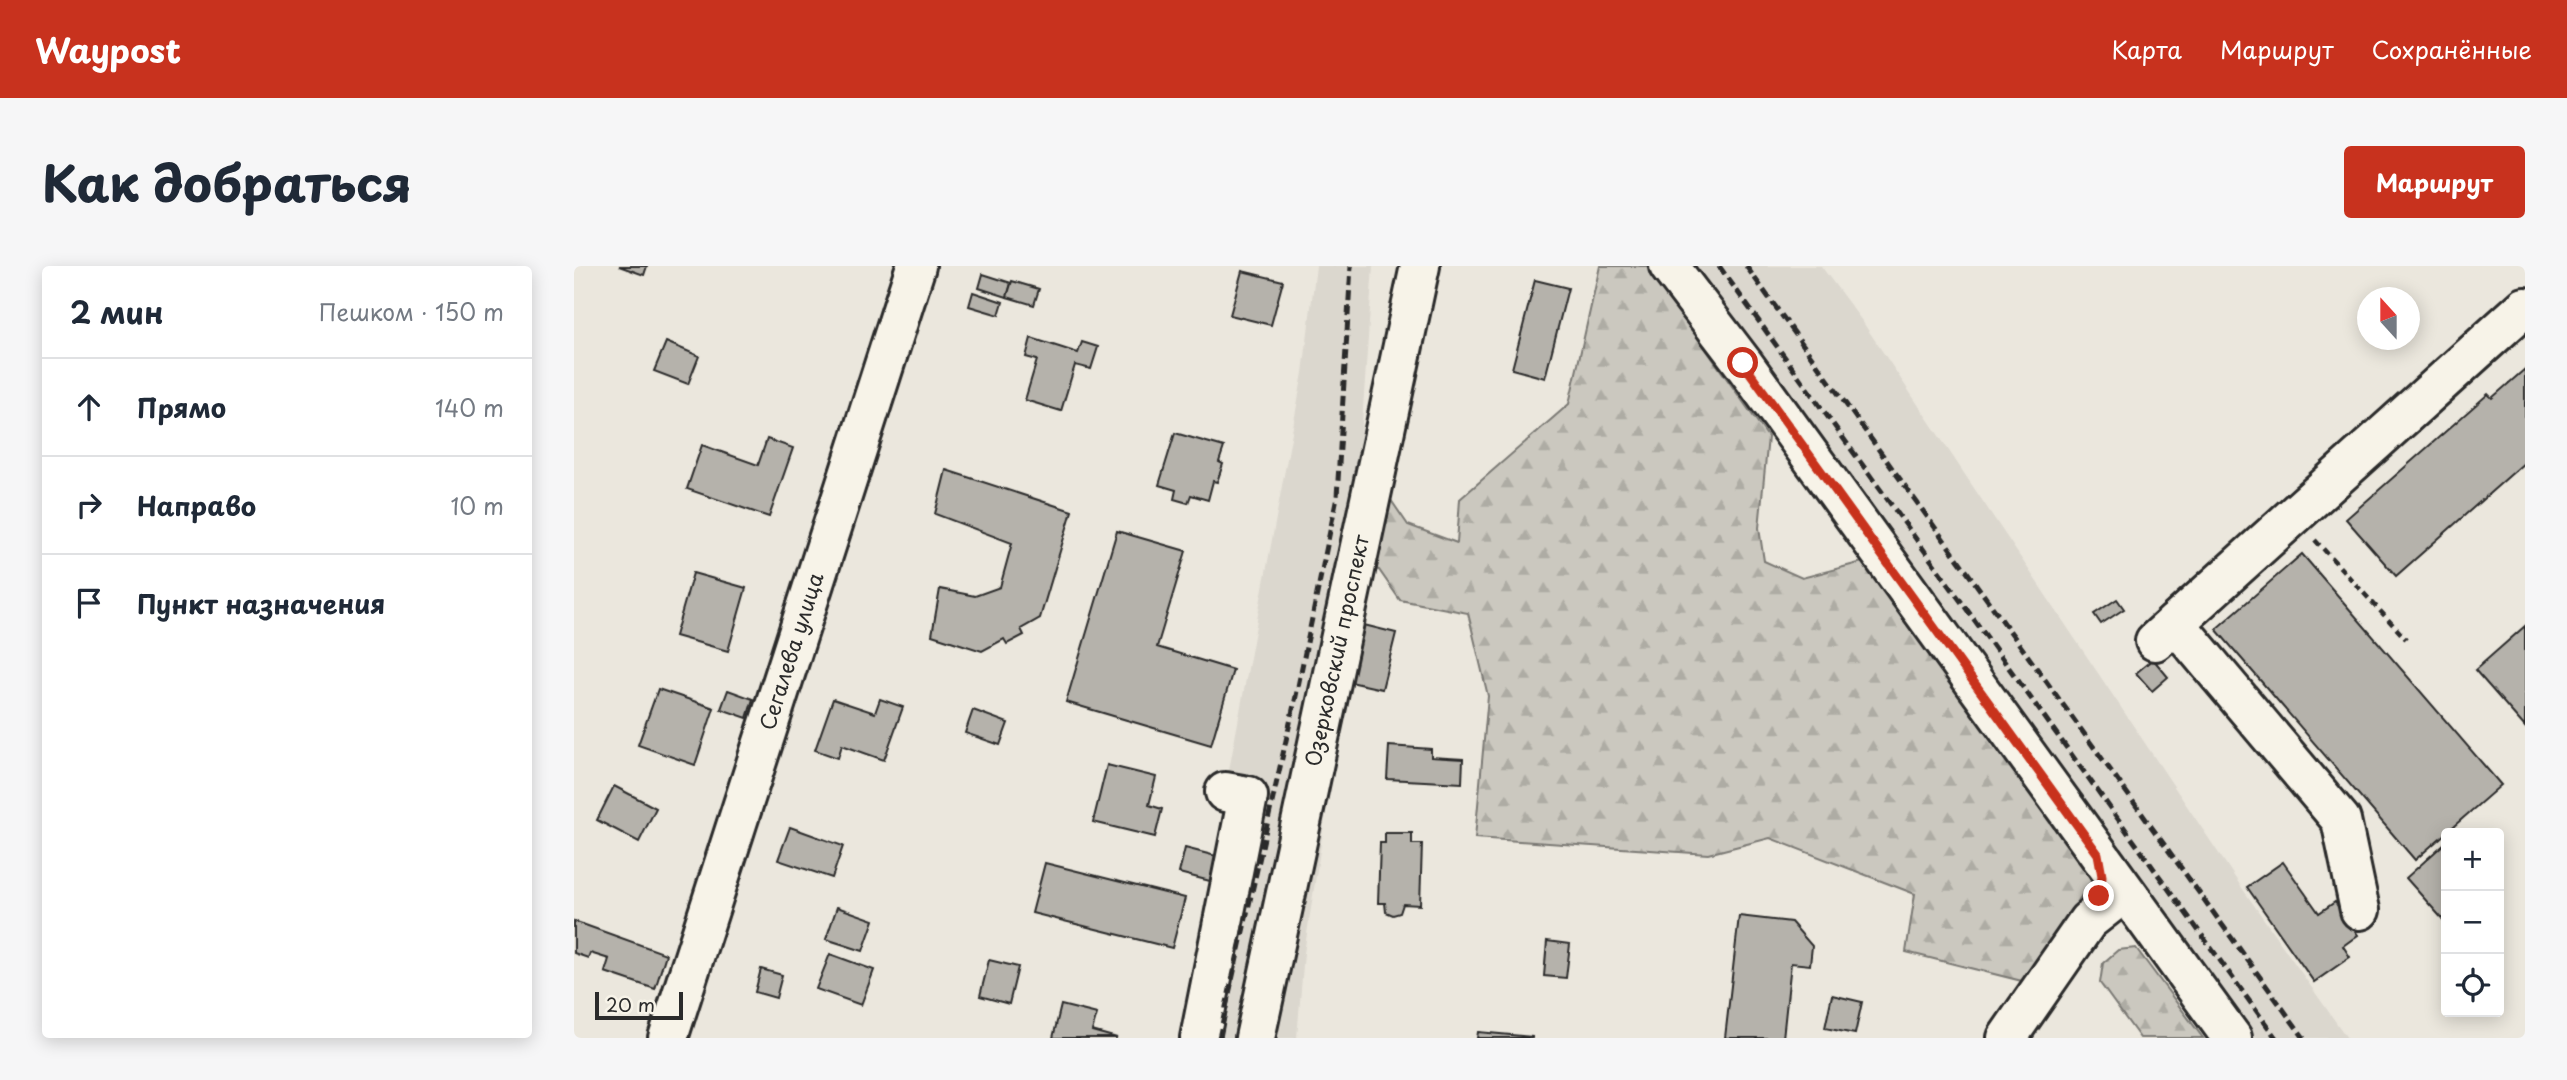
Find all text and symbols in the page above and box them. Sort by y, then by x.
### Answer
text: Waypost [35,24,181,74]
text: Карта [2111,31,2182,67]
text: Маршрут [2220,31,2334,67]
text: Сохранённые [2372,31,2532,67]
text: Как добраться [42,145,412,219]
button: Маршрут [2344,146,2525,218]
north arrow [2357,287,2420,350]
text: 2 мин [70,289,164,334]
text: Пешком · 150 m [319,294,504,329]
route start [1727,347,1758,378]
icon: ahead [70,388,108,426]
text: Прямо [137,388,226,427]
text: 140 m [435,390,504,425]
icon: right [70,486,108,524]
text: Направо [137,486,256,525]
text: 10 m [450,488,504,523]
street label: Озерковский проспект [1295,531,1376,769]
street label: Сегалева улица [750,567,831,734]
icon: arrive [70,584,108,622]
text: Пункт назначения [137,584,385,623]
map controls [2441,828,2504,1017]
button: + [2441,828,2504,891]
route end [2083,880,2114,911]
button: − [2441,891,2504,954]
button: locate [2441,954,2504,1017]
scale bar [595,989,682,1021]
text: 20 m [606,990,655,1018]

